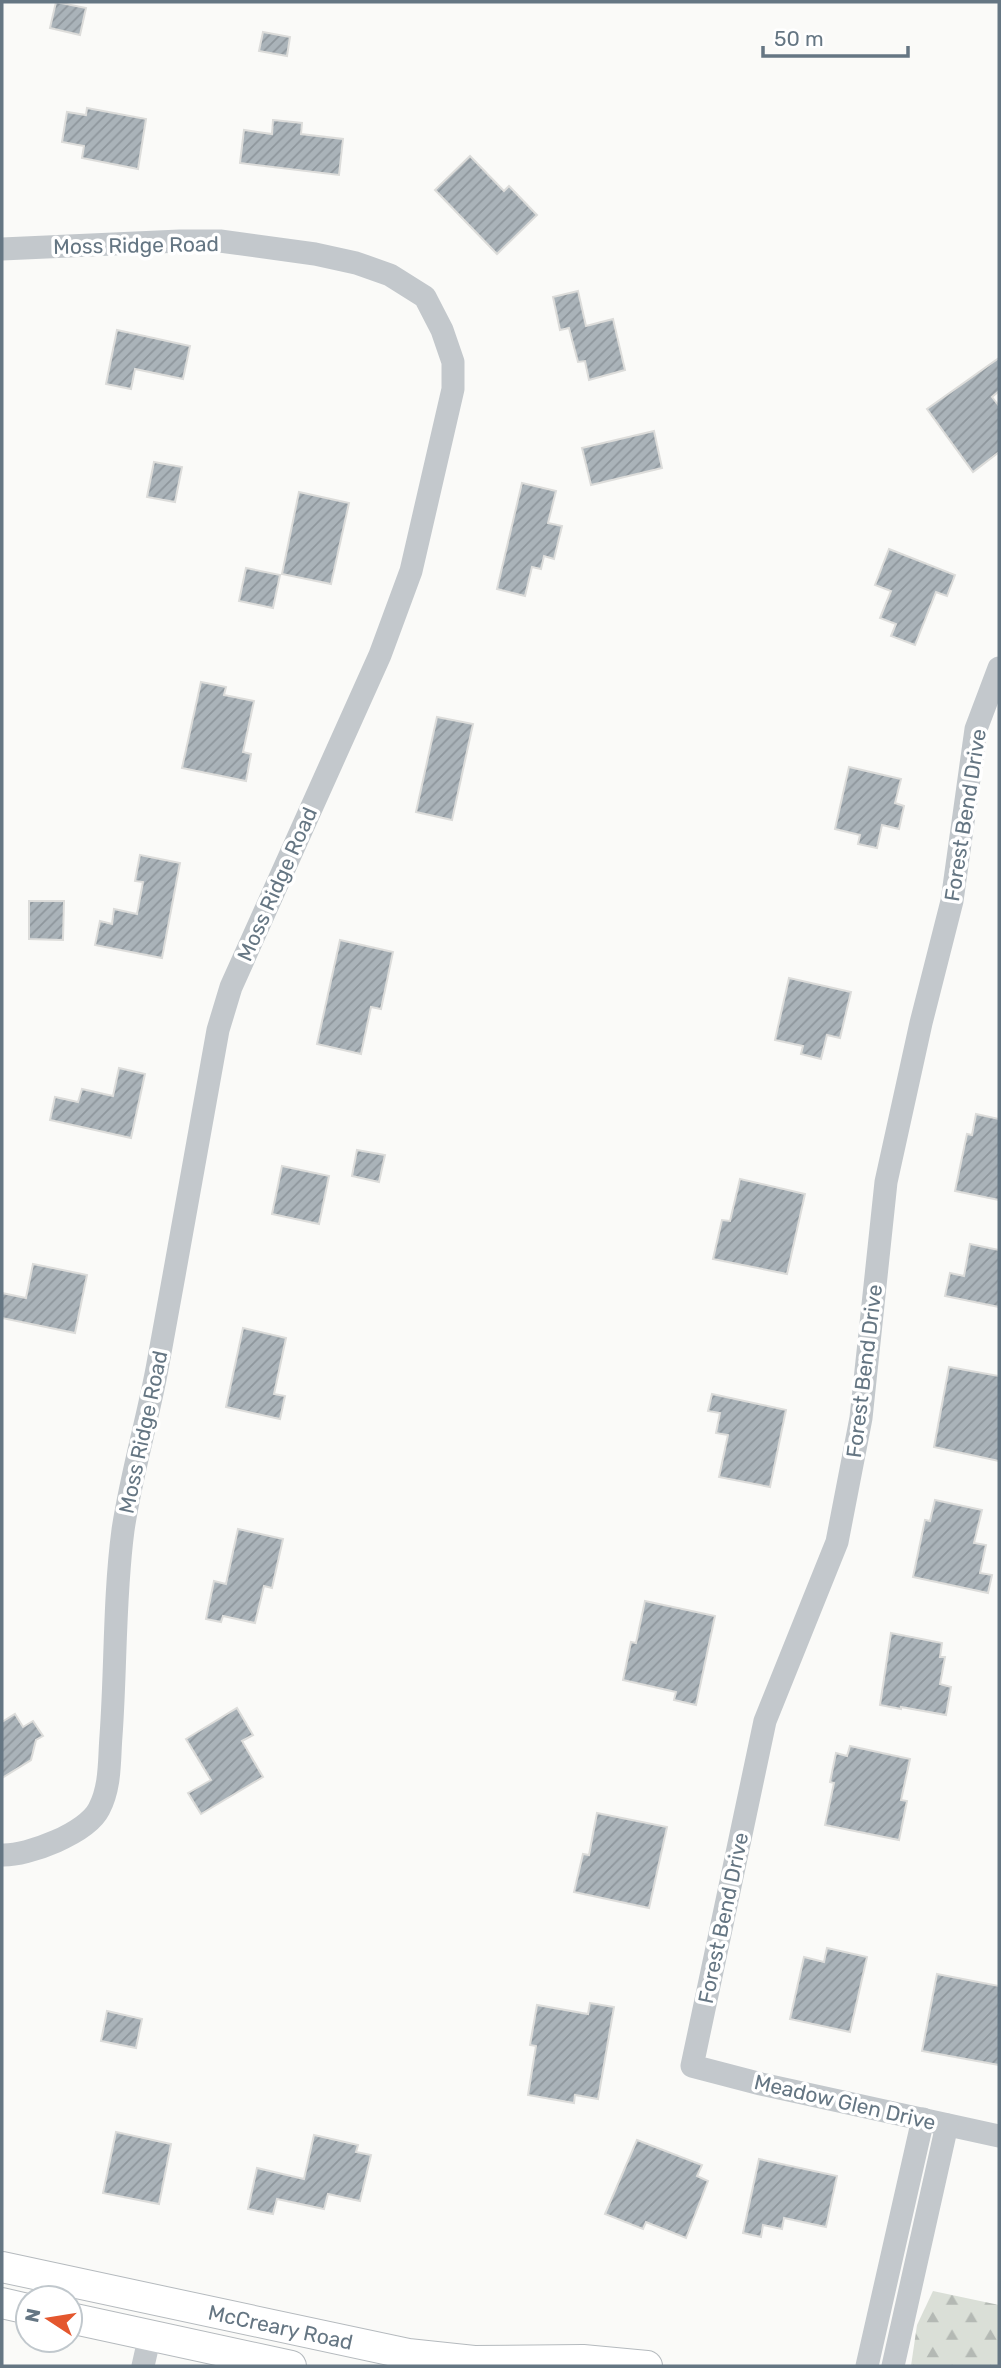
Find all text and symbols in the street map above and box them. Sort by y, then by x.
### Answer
scale bar [763,14,908,58]
text: 50 m [774,26,824,51]
street label: Moss Ridge Road [53,231,219,259]
street label: Forest Bend Drive [939,727,991,903]
street label: Moss Ridge Road [232,803,322,965]
street label: Forest Bend Drive [841,1283,887,1459]
street label: Moss Ridge Road [114,1348,172,1516]
street label: Forest Bend Drive [693,1830,753,2006]
street label: Meadow Glen Drive [752,2069,938,2135]
north arrow [14,2284,84,2354]
street label: McCreary Road [206,2299,355,2354]
text: N [20,2306,46,2325]

